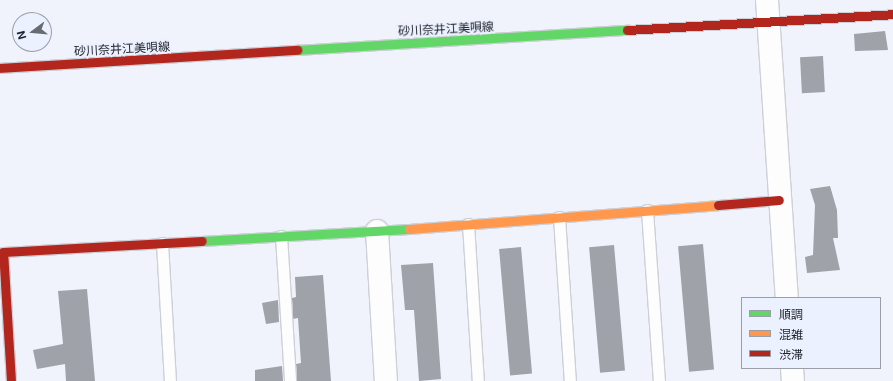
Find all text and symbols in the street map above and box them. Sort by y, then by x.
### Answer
north arrow [12,12,52,52]
street label: 砂川奈井江美唄線 [398,19,494,39]
text: N [14,29,29,41]
street label: 砂川奈井江美唄線 [74,39,170,59]
legend [741,297,881,369]
text: 順調 [779,307,803,322]
text: 混雑 [779,327,803,342]
text: 渋滞 [779,347,803,362]

